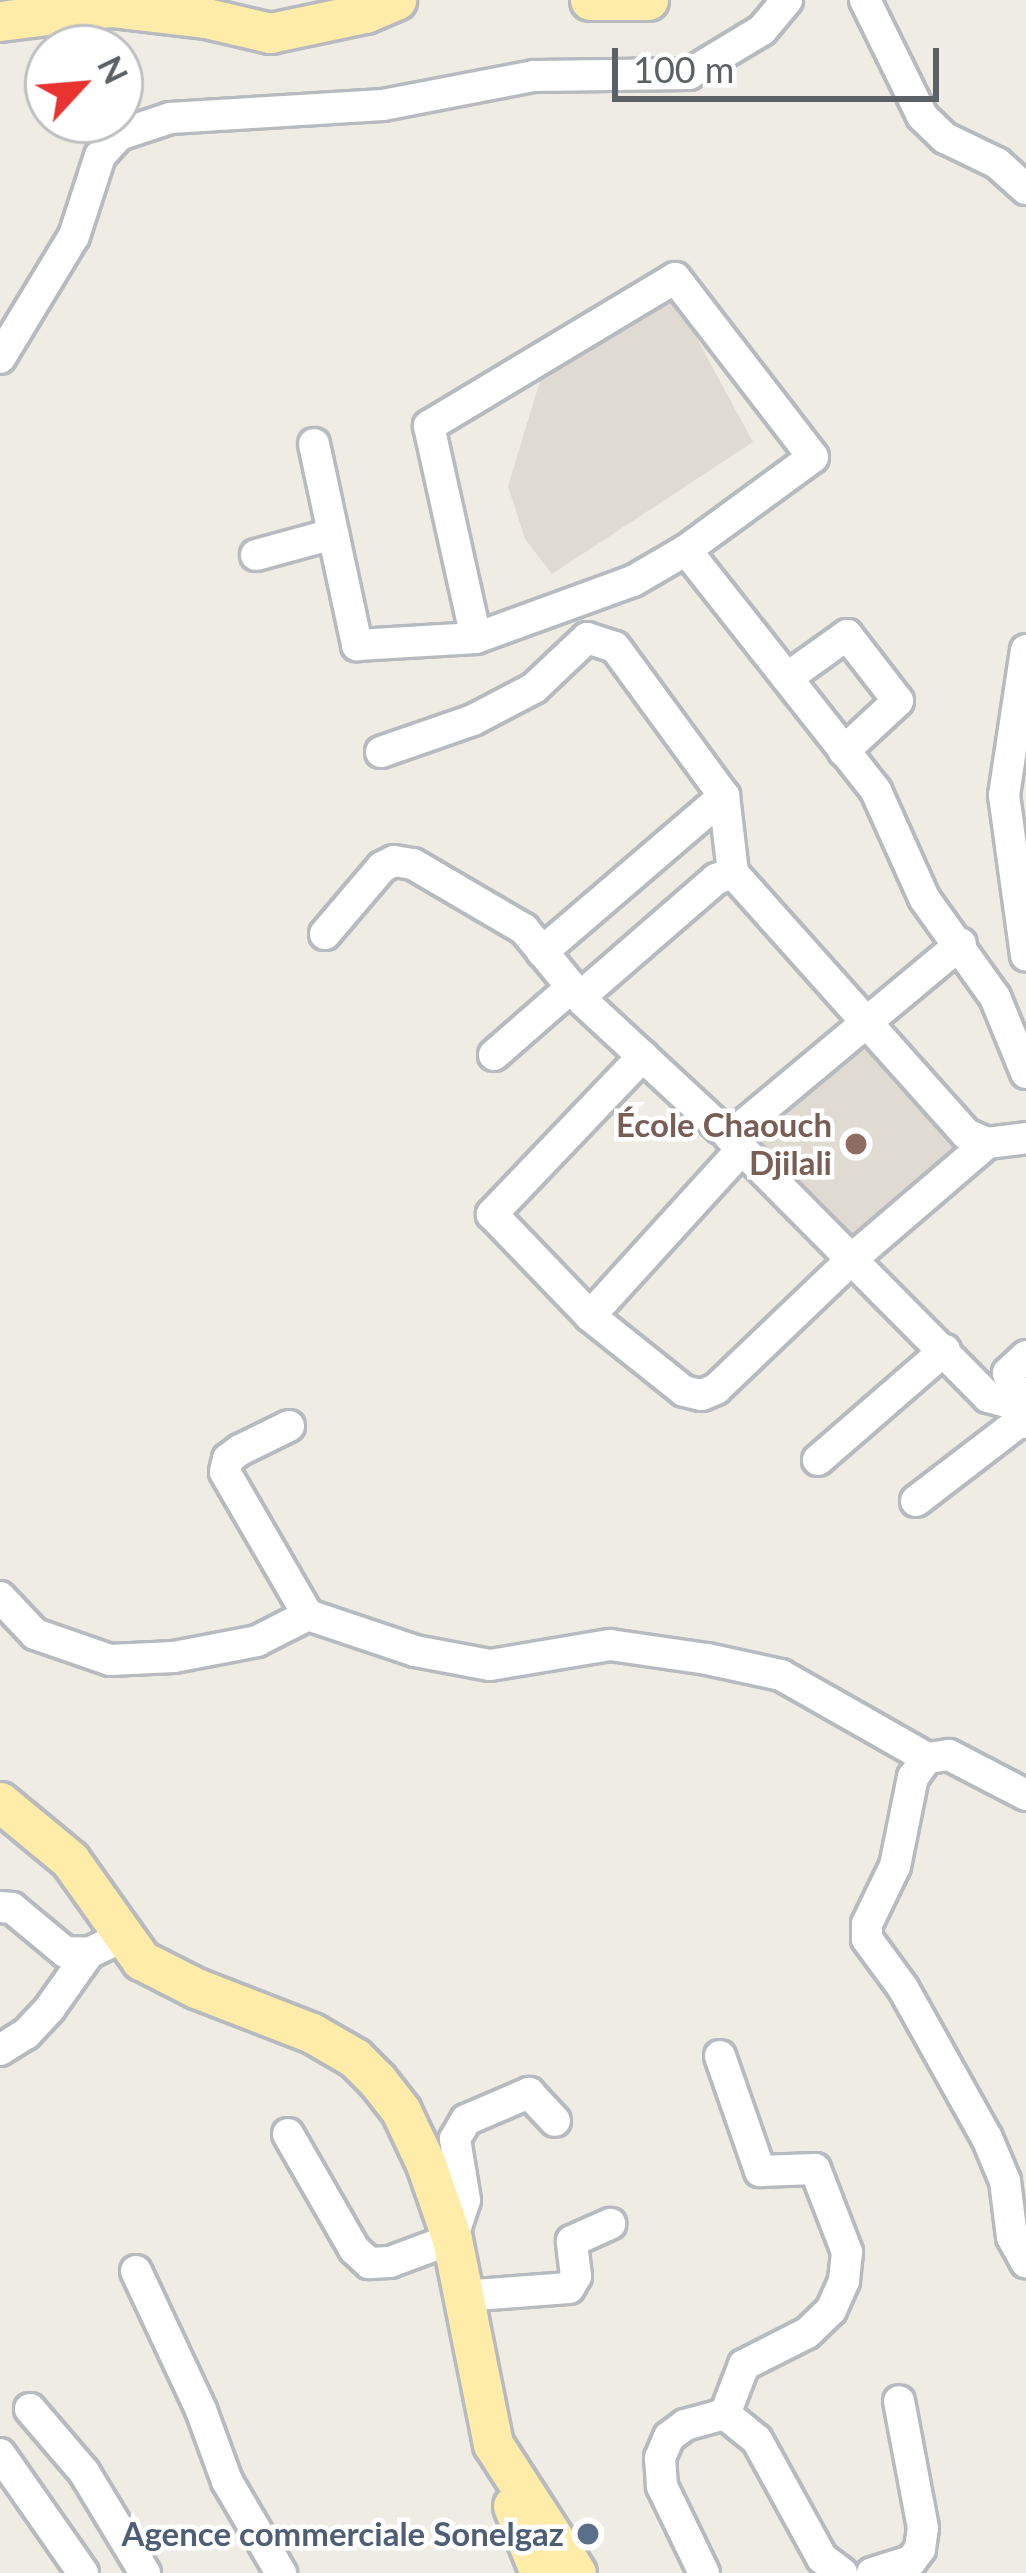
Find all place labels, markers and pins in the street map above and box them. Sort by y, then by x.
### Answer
place label: École Chaouch Djilali [616,1105,832,1183]
marker: École Chaouch Djilali [843,1131,869,1157]
place label: Agence commerciale Sonelgaz [122,2514,564,2554]
marker: Agence commerciale Sonelgaz [575,2521,601,2547]

